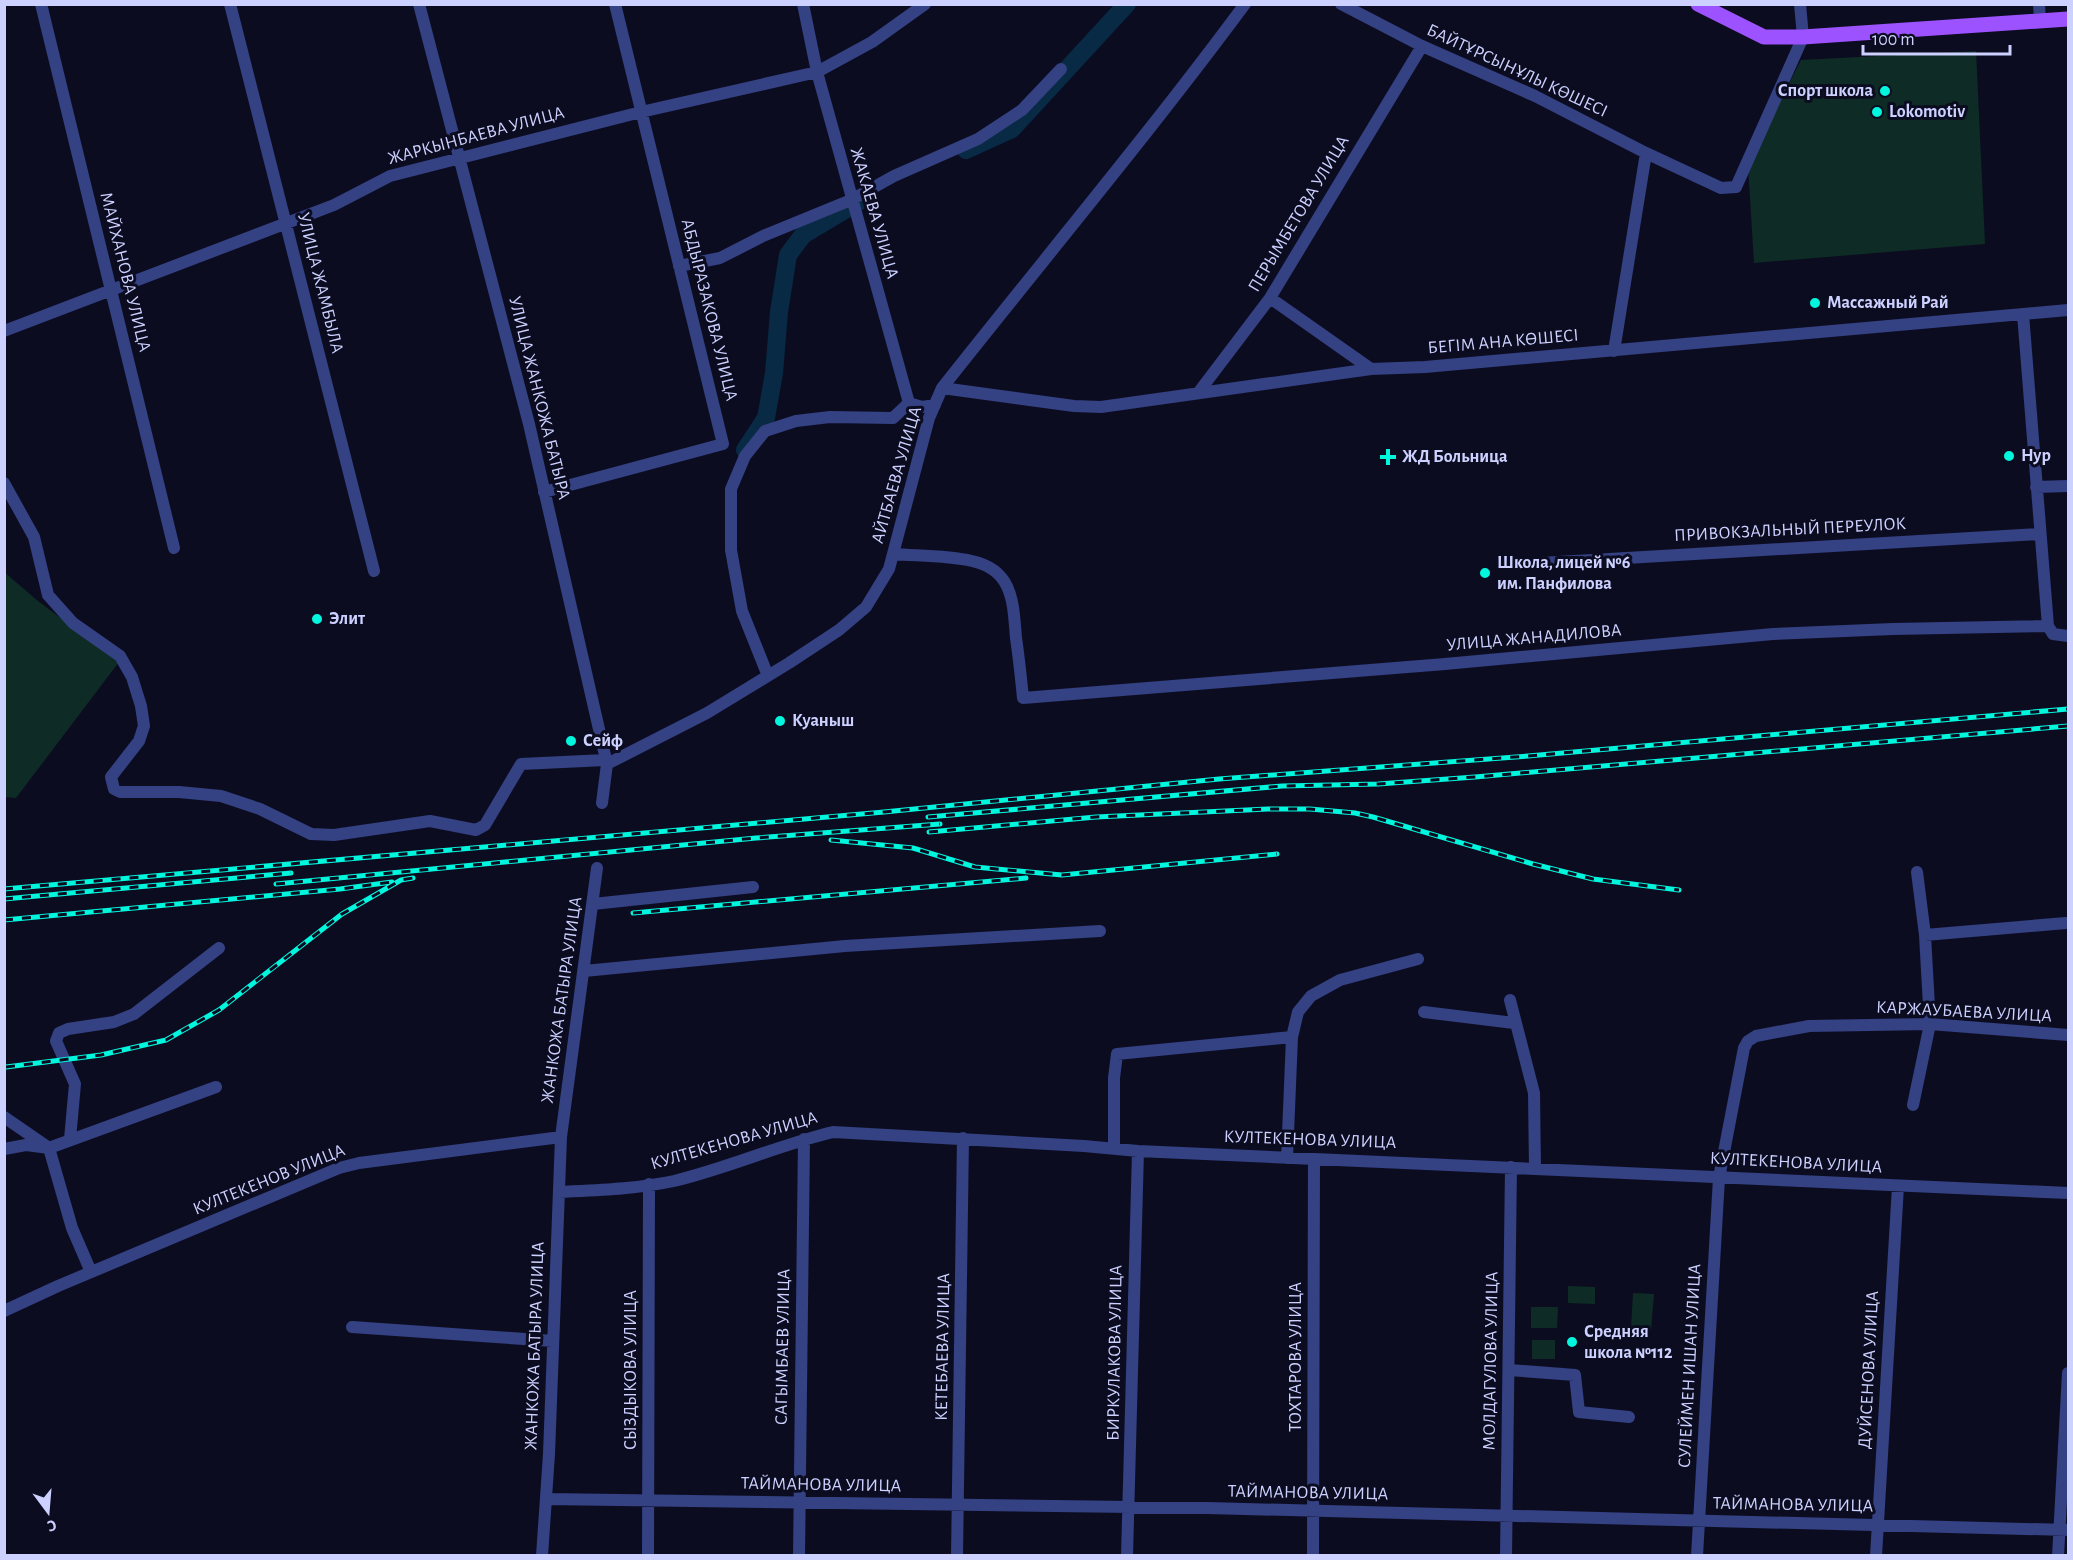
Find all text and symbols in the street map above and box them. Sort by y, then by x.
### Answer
scale bar [1863,18,2010,56]
street label: БАЙТҰРСЫНҰЛЫ КӨШЕСІ [1424,19,1611,121]
text: 100 m [1872,31,1915,49]
place label: Спорт школа [1778,82,1873,100]
marker: Спорт школа [1878,84,1892,98]
place label: Lokomotiv [1889,103,1965,121]
street label: ЖАРКЫНБАЕВА УЛИЦА [386,104,567,168]
marker: Lokomotiv [1870,105,1884,119]
street label: ПЕРЫМБЕТОВА УЛИЦА [1245,132,1353,295]
street label: ЖАКАЕВА УЛИЦА [847,145,901,281]
street label: МАЙХАНОВА УЛИЦА [96,190,156,354]
street label: УЛИЦА ЖАМБЫЛА [294,211,346,356]
street label: АБДЫРАЗАКОВА УЛИЦА [678,217,740,403]
place label: Массажный Рай [1827,294,1949,312]
street label: УЛИЦА ЖАНКОЖА БАТЫРА [505,295,573,502]
marker: Массажный Рай [1808,296,1822,310]
street label: БЕГІМ АНА КӨШЕСІ [1427,326,1579,358]
street label: АЙТБАЕВА УЛИЦА [867,403,925,546]
place label: Нур [2021,447,2051,465]
marker: ЖД Больница [1379,448,1397,466]
place label: ЖД Больница [1402,448,1508,466]
marker: Нур [2002,449,2016,463]
street label: ПРИВОКЗАЛЬНЫЙ ПЕРЕУЛОК [1673,513,1907,545]
place label: Школа, лицей №6 им. Панфилова [1497,554,1631,593]
marker: Школа, лицей №6 им. Панфилова [1478,566,1492,580]
place label: Элит [329,610,366,628]
marker: Элит [310,612,324,626]
street label: УЛИЦА ЖАНАДИЛОВА [1446,621,1623,655]
place label: Куаныш [792,712,854,730]
marker: Куаныш [773,714,787,728]
place label: Сейф [583,732,623,750]
marker: Сейф [564,734,578,748]
street label: ЖАНКОЖА БАТЫРА УЛИЦА [539,895,585,1105]
street label: КАРЖАУБАЕВА УЛИЦА [1876,998,2053,1026]
street label: КУЛТЕКЕНОВА УЛИЦА [649,1108,820,1173]
street label: КУЛТЕКЕНОВА УЛИЦА [1223,1128,1397,1152]
street label: КУЛТЕКЕНОВ УЛИЦА [191,1141,348,1219]
street label: КУЛТЕКЕНОВА УЛИЦА [1709,1149,1883,1177]
street label: ЖАНКОЖА БАТЫРА УЛИЦА [522,1241,548,1451]
street label: СУЛЕЙМЕН ИШАН УЛИЦА [1674,1263,1704,1469]
street label: БИРКУЛАКОВА УЛИЦА [1104,1265,1126,1441]
street label: САГЫМБАЕВ УЛИЦА [773,1268,793,1425]
street label: МОЛДАГУЛОВА УЛИЦА [1480,1271,1502,1451]
street label: КЕТЕБАЕВА УЛИЦА [933,1272,953,1421]
street label: ТОХТАРОВА УЛИЦА [1287,1282,1305,1432]
street label: СЫЗДЫКОВА УЛИЦА [622,1290,640,1450]
street label: ДУЙСЕНОВА УЛИЦА [1854,1290,1882,1449]
place label: Средняя школа №112 [1584,1323,1673,1362]
marker: Средняя школа №112 [1565,1335,1579,1349]
street label: ТАЙМАНОВА УЛИЦА [741,1473,902,1495]
street label: ТАЙМАНОВА УЛИЦА [1228,1481,1389,1503]
north arrow [18,1482,78,1542]
street label: ТАЙМАНОВА УЛИЦА [1713,1493,1874,1515]
text: С [45,1517,58,1534]

